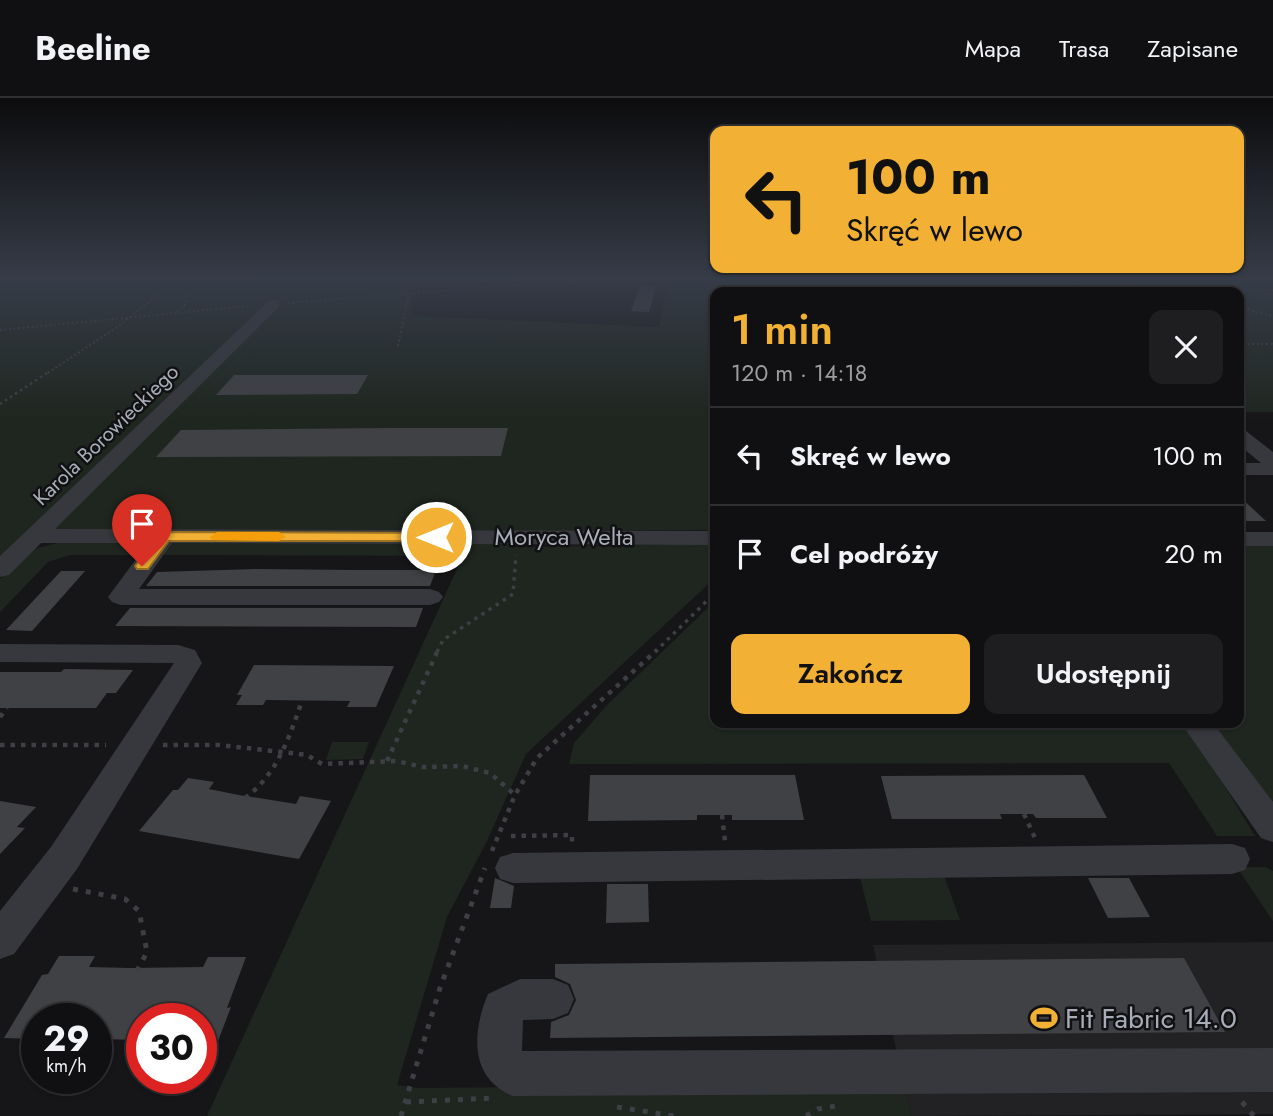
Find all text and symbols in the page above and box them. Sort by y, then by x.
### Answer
text: Beeline [35,25,151,72]
text: Mapa [965,31,1021,66]
text: Trasa [1059,31,1109,66]
text: Zapisane [1147,31,1238,66]
text: 100 m [846,142,991,212]
icon: left [731,154,822,245]
text: Skręć w lewo [846,207,1023,253]
text: 1 min [731,299,833,360]
button: close [1149,310,1223,384]
text: 120 m · 14:18 [731,356,867,390]
street label: Karola Borowieckiego [26,357,186,513]
icon: left [731,437,769,475]
text: Skręć w lewo [790,437,951,475]
text: 100 m [1152,437,1223,475]
pin [112,494,172,566]
position arrow [399,500,473,574]
icon: arrive [123,505,161,543]
street label: Moryca Welta [495,519,633,554]
icon: arrive [731,535,769,573]
text: Cel podróży [790,535,938,573]
text: 20 m [1165,535,1223,573]
button: Zakończ [731,634,970,714]
button: Udostępnij [984,634,1223,714]
place label: Fit Fabric 14.0 [1065,998,1237,1039]
speed limit sign: 30 [126,1003,217,1094]
sports icon: Fit Fabric 14.0 [1029,1003,1059,1033]
text: 29 [43,1014,90,1064]
text: km/h [46,1053,87,1079]

